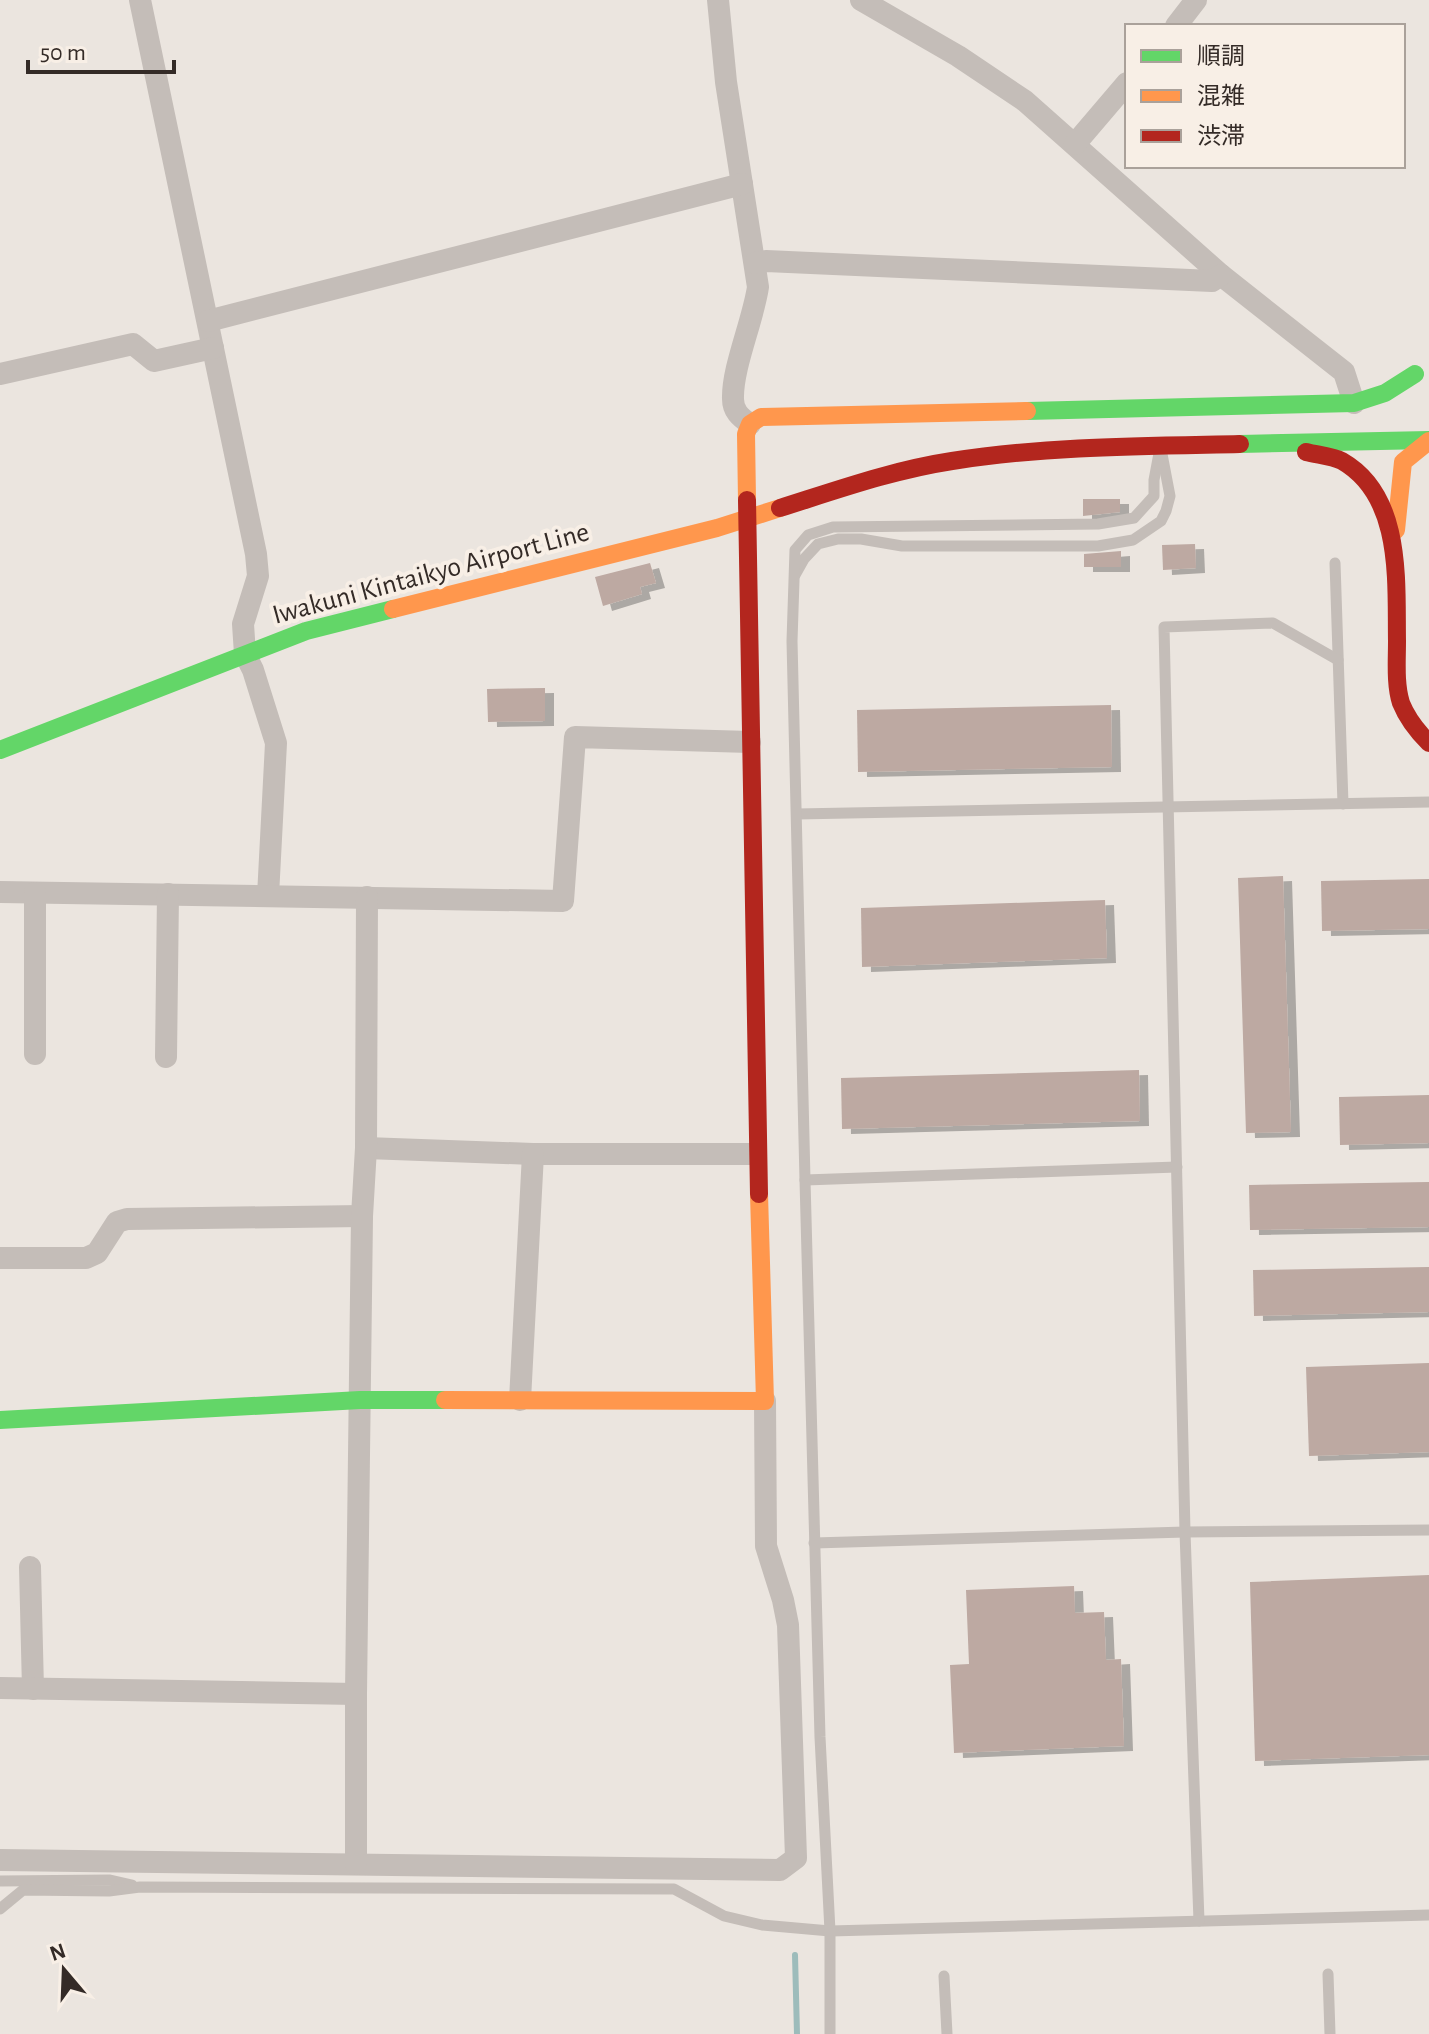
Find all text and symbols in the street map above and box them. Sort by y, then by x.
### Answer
scale bar [28,24,174,74]
legend [1125,24,1405,168]
text: 50 m [40,41,86,65]
text: 順調 [1197,44,1245,69]
text: 混雑 [1197,83,1245,109]
text: 渋滞 [1197,123,1245,149]
street label: Iwakuni Kintaikyo Airport Line [270,518,592,630]
north arrow [24,1930,104,2010]
text: N [47,1939,69,1965]

